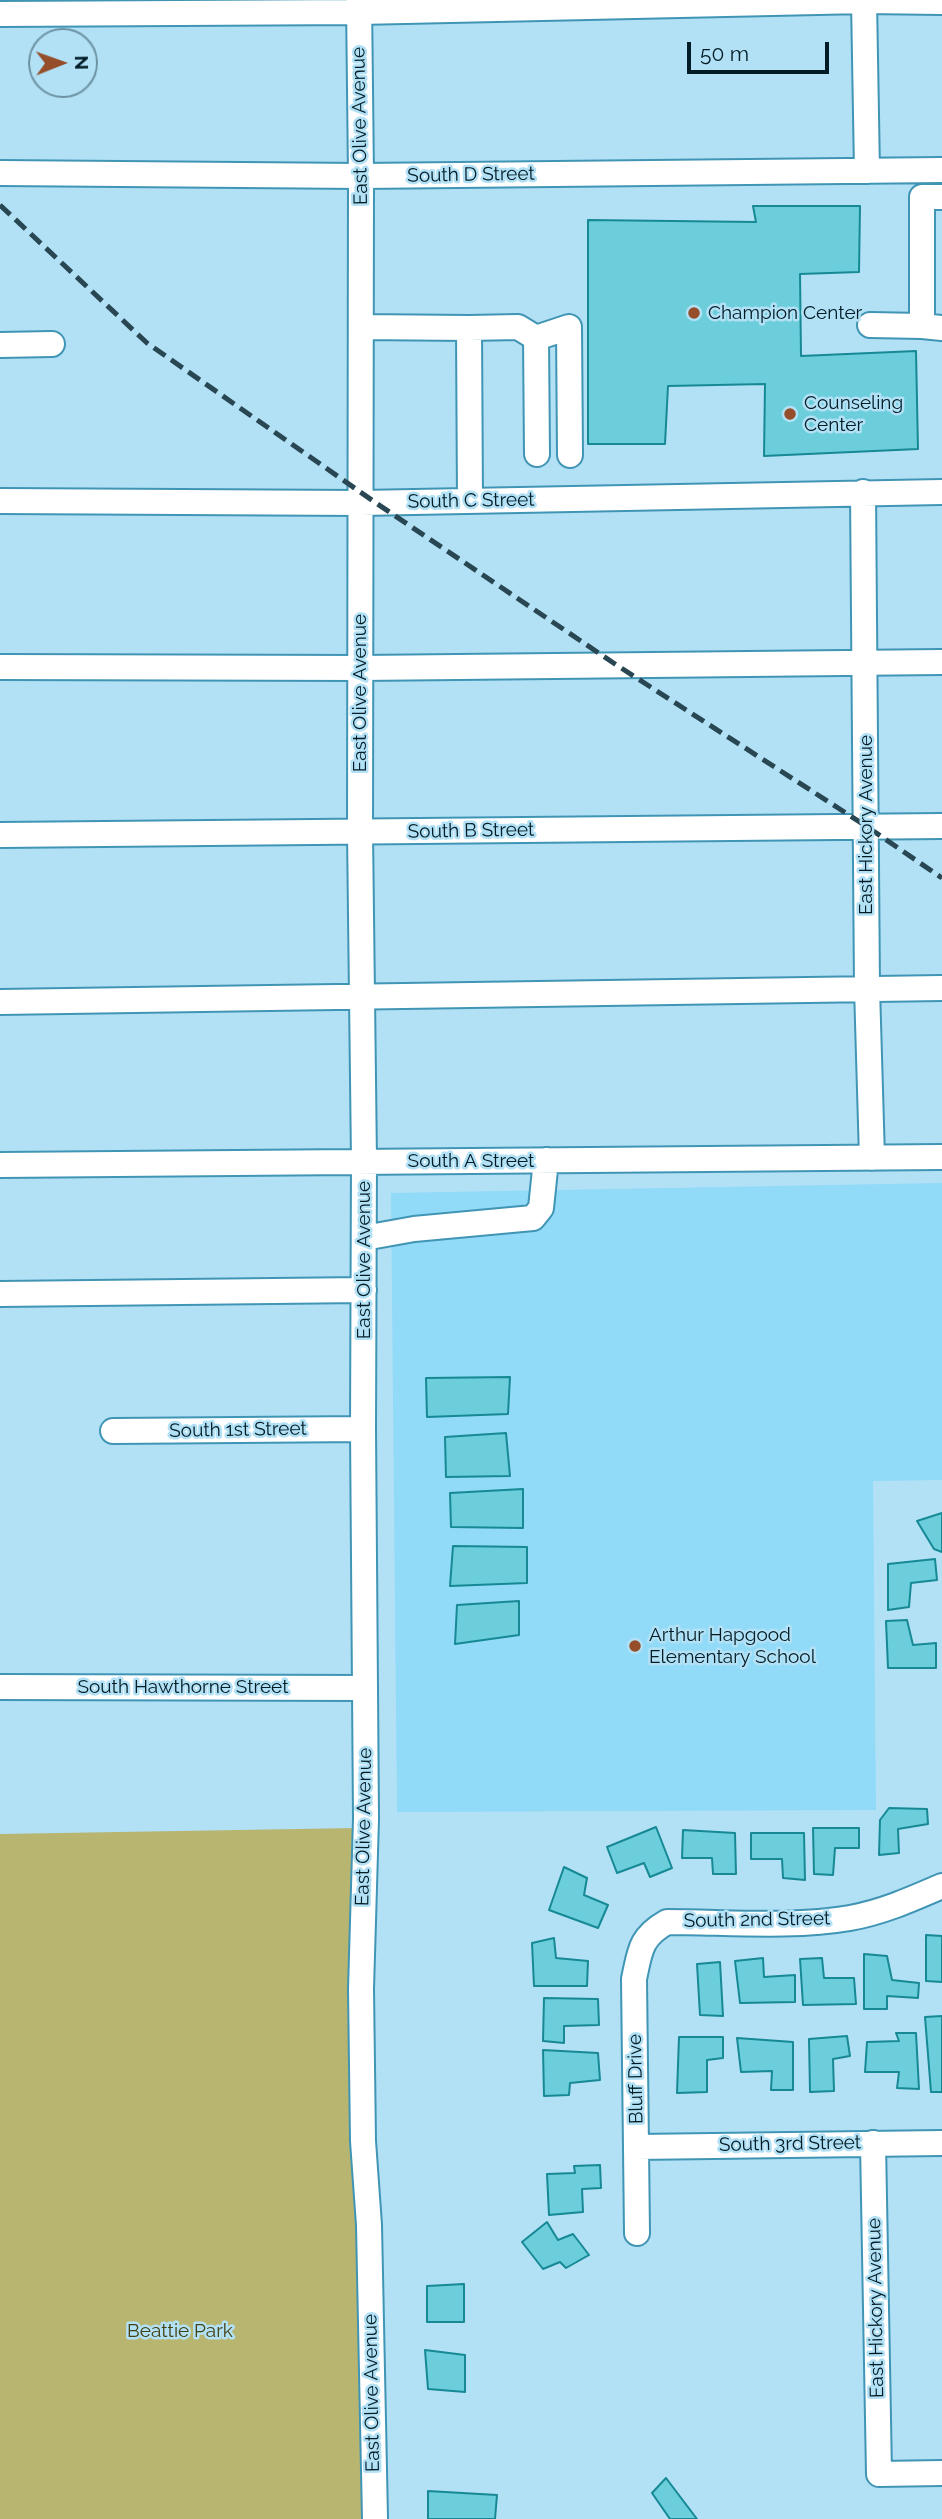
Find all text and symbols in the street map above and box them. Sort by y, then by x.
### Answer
north arrow [28,28,98,98]
scale bar [690,28,832,72]
text: 50 m [700,41,749,66]
street label: East Olive Avenue [347,47,373,205]
text: N [71,55,93,70]
street label: South D Street [407,162,535,188]
place label: Champion Center [708,302,862,324]
marker: Champion Center [686,305,702,321]
place label: Counseling Center [804,392,903,436]
marker: Counseling Center [782,406,798,422]
street label: South C Street [407,488,535,514]
street label: East Olive Avenue [349,614,371,772]
street label: East Hickory Avenue [855,735,877,915]
street label: South B Street [408,818,534,844]
street label: South A Street [408,1150,534,1172]
street label: East Olive Avenue [353,1181,375,1339]
street label: South 1st Street [169,1417,307,1443]
place label: Arthur Hapgood Elementary School [649,1624,816,1668]
marker: Arthur Hapgood Elementary School [627,1638,643,1654]
street label: South Hawthorne Street [78,1676,288,1698]
street label: East Olive Avenue [351,1748,377,1906]
street label: South 2nd Street [683,1907,831,1933]
street label: Bluff Drive [624,2034,648,2124]
street label: South 3rd Street [719,2131,861,2157]
street label: East Hickory Avenue [863,2218,889,2398]
street label: East Olive Avenue [359,2314,385,2472]
park label: Beattie Park [127,2320,233,2342]

